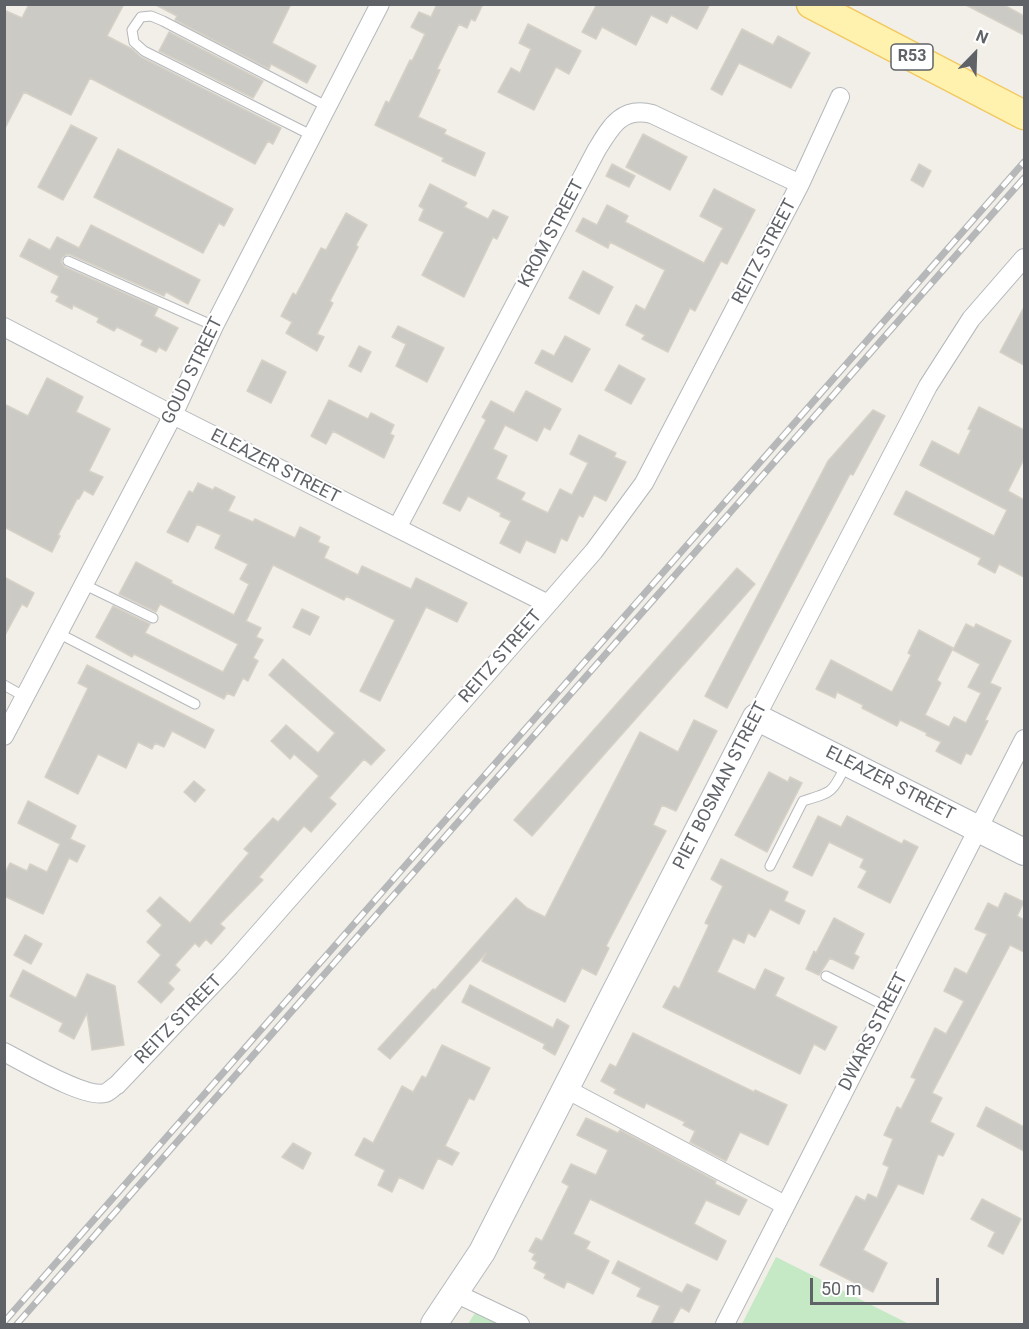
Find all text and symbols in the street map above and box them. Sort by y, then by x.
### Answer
north arrow [945,24,1005,84]
text: N [973,26,991,48]
road number: R53 [891,44,933,70]
street label: KROM STREET [515,176,589,292]
street label: REITZ STREET [728,196,802,308]
street label: GOUD STREET [158,314,228,428]
street label: ELEAZER STREET [207,425,343,509]
street label: REITZ STREET [455,606,547,708]
street label: PIET BOSMAN STREET [669,699,773,873]
street label: ELEAZER STREET [822,742,958,826]
street label: DWARS STREET [835,969,913,1095]
street label: REITZ STREET [131,971,227,1069]
scale bar [813,1266,942,1304]
text: 50 m [821,1278,861,1299]

